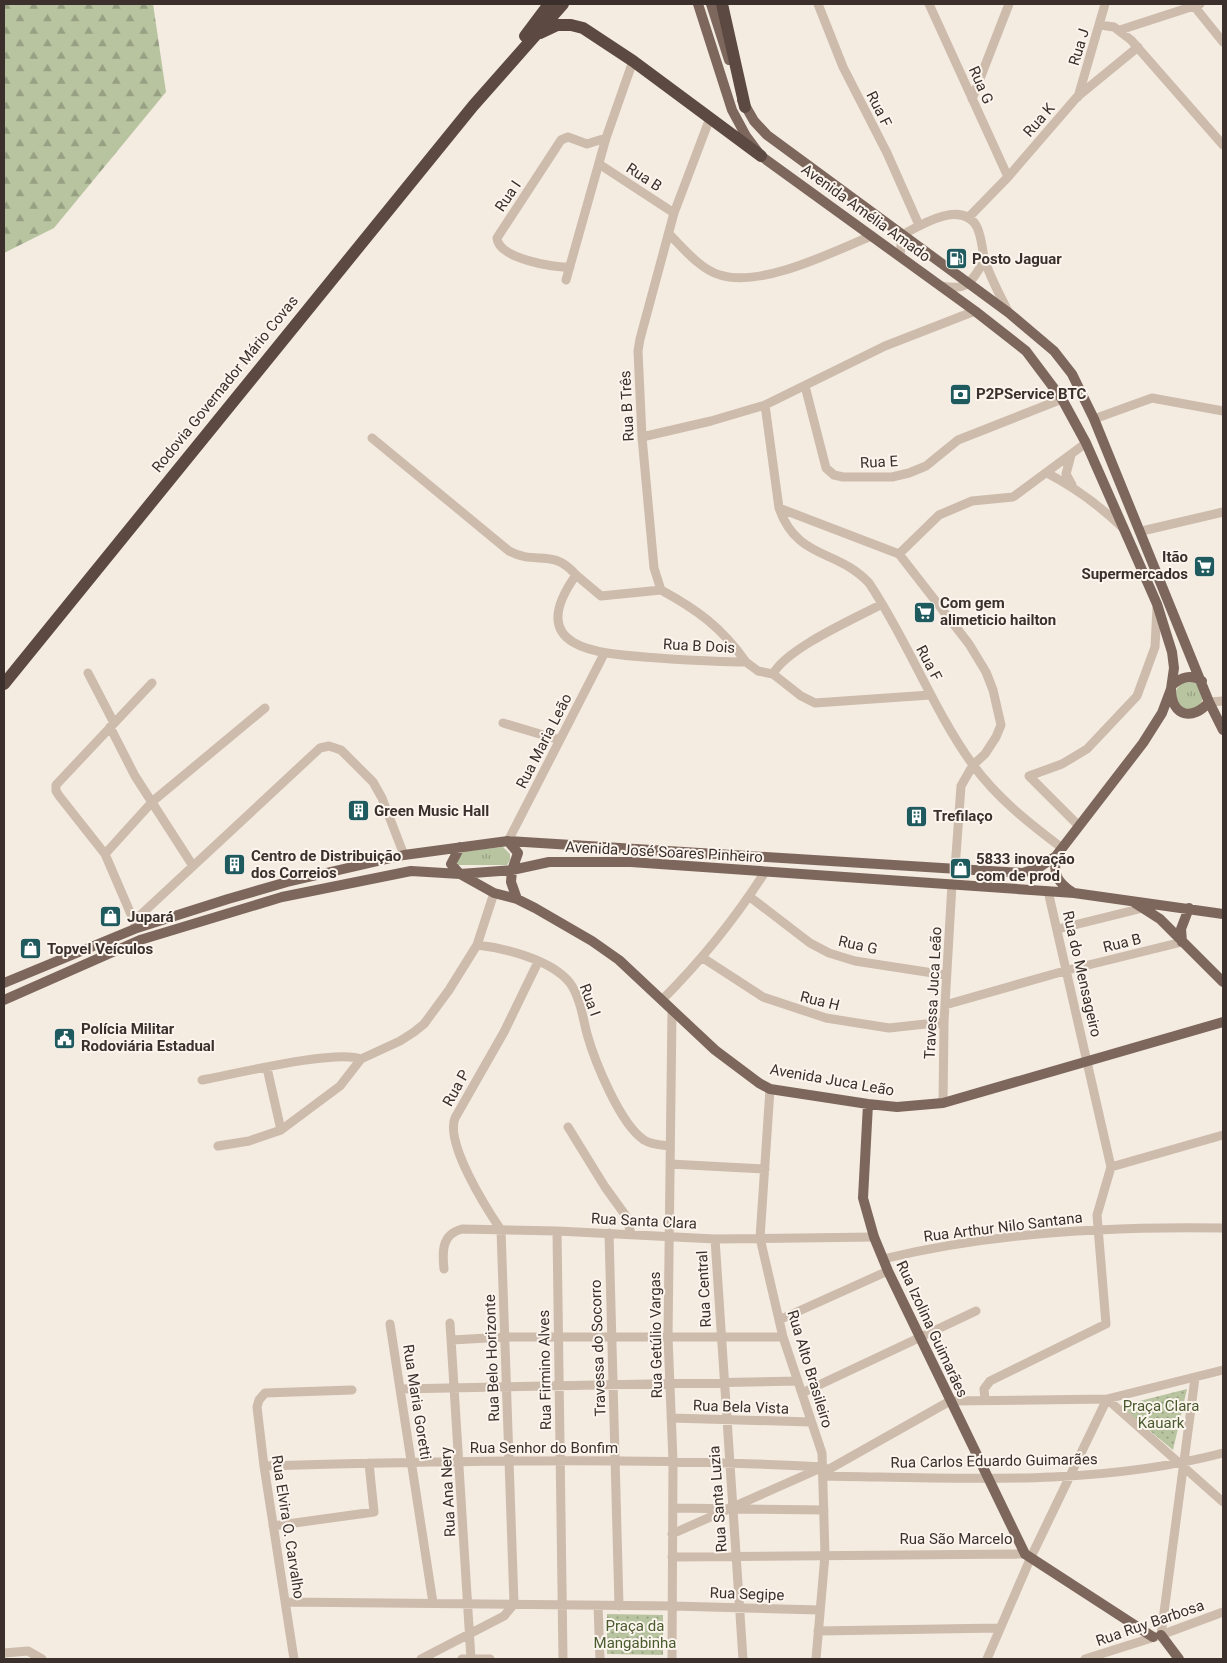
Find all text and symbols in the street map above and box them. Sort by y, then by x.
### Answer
street label: Rua J [1065,26,1093,68]
street label: Rua G [965,63,997,107]
street label: Rua F [862,88,896,130]
street label: Rua K [1019,99,1059,141]
street label: Rua B [623,159,665,195]
street label: Avenida Amélia Amado [798,160,934,266]
street label: Rua I [491,177,525,215]
fuel station icon: Posto Jaguar [944,247,968,271]
place label: Posto Jaguar [972,250,1062,268]
street label: Rodovia Governador Mário Covas [148,292,302,476]
street label: Rua B Três [616,370,638,442]
bank icon: P2PService BTC [948,382,972,406]
place label: P2PService BTC [976,385,1087,403]
street label: Rua E [860,452,899,472]
place label: Itão Supermercados [1081,548,1188,583]
supermarket icon: Itão Supermercados [1192,554,1216,578]
place label: Com gem alimeticio hailton [940,594,1056,629]
supermarket icon: Com gem alimeticio hailton [912,600,936,624]
street label: Rua B Dois [662,635,736,657]
street label: Rua F [912,642,946,684]
street label: Rua Maria Leão [512,691,576,791]
building icon: Green Music Hall [346,799,370,823]
place label: Green Music Hall [374,802,489,820]
building icon: Trefilaço [905,804,929,828]
place label: Trefilaço [933,807,993,825]
street label: Avenida José Soares Pinheiro [565,838,763,866]
place label: Centro de Distribuição dos Correios [251,847,401,882]
place label: 5833 inovação com de prod [976,850,1075,885]
building icon: Centro de Distribuição dos Correios [223,853,247,877]
shop icon: 5833 inovação com de prod [948,856,972,880]
shop icon: Jupará [99,905,123,929]
place label: Jupará [127,908,174,926]
street label: Rua do Mensageiro [1059,909,1105,1039]
street label: Travessa Juca Leão [921,926,945,1060]
street label: Rua B [1101,930,1143,956]
street label: Rua G [837,932,879,958]
shop icon: Topvel Veículos [19,937,43,961]
place label: Topvel Veículos [47,940,153,958]
street label: Rua I [576,981,604,1019]
street label: Rua H [798,987,842,1015]
place label: Polícia Militar Rodoviária Estadual [81,1020,215,1055]
public building icon: Polícia Militar Rodoviária Estadual [53,1026,77,1050]
street label: Avenida Juca Leão [768,1060,896,1100]
street label: Rua P [439,1067,473,1109]
street label: Rua Arthur Nilo Santana [922,1208,1084,1246]
street label: Rua Santa Clara [591,1209,697,1233]
street label: Rua Central [693,1250,715,1328]
street label: Rua Izolina Guimarães [892,1258,972,1400]
street label: Rua Getúlio Vargas [646,1271,666,1399]
street label: Travessa do Socorro [587,1279,609,1417]
street label: Rua Belo Horizonte [481,1294,503,1422]
street label: Rua Alto Brasileiro [784,1308,836,1430]
street label: Rua Firmino Alves [535,1310,555,1430]
street label: Rua Maria Goretti [399,1343,435,1461]
street label: Rua Bela Vista [693,1396,789,1418]
park label: Praça Clara Kauark [1123,1397,1199,1432]
street label: Rua Senhor do Bonfim [470,1439,618,1457]
street label: Rua Santa Luzia [705,1445,731,1553]
street label: Rua Ana Nery [437,1446,459,1538]
street label: Rua Carlos Eduardo Guimarães [890,1450,1098,1472]
street label: Rua Elvira O. Carvalho [268,1454,308,1600]
street label: Rua São Marcelo [900,1530,1012,1548]
street label: Rua Segipe [709,1584,785,1604]
street label: Rua Ruy Barbosa [1094,1596,1206,1650]
park label: Praça da Mangabinha [594,1617,676,1652]

